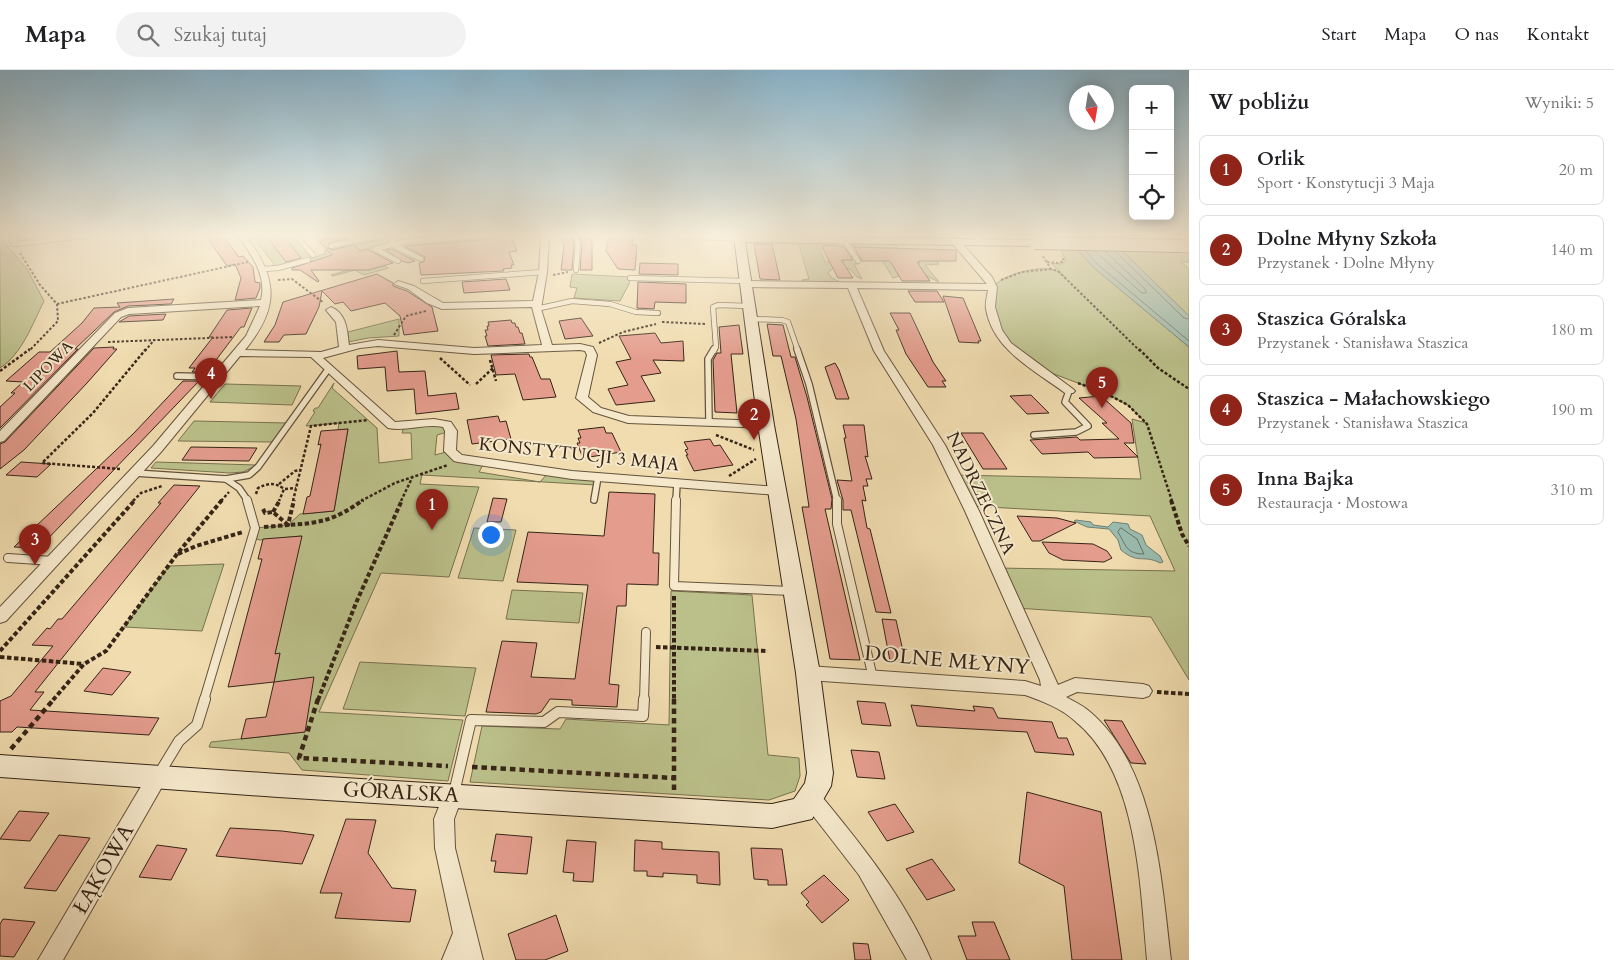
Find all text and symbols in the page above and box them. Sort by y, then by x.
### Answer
search box [116,12,466,57]
text: Mapa [25,18,86,51]
icon: search [134,21,162,49]
text: Szukaj tutaj [174,22,267,48]
text: Start [1322,22,1356,47]
text: Mapa [1384,22,1426,47]
text: O nas [1454,22,1499,47]
text: Kontakt [1527,22,1589,47]
north arrow [1069,85,1114,130]
map controls [1129,85,1174,220]
button: + [1129,85,1174,130]
text: W pobliżu [1209,88,1310,117]
text: Wyniki: 5 [1525,92,1594,114]
button: − [1129,130,1174,175]
text: Orlik [1257,146,1305,172]
text: 1 [1222,159,1230,181]
text: 20 m [1559,159,1593,181]
text: Sport · Konstytucji 3 Maja [1257,172,1435,194]
button: locate [1129,175,1174,220]
text: Dolne Młyny Szkoła [1257,226,1437,252]
text: 2 [1222,239,1230,261]
text: 140 m [1551,239,1593,261]
text: Przystanek · Dolne Młyny [1257,252,1435,274]
text: Staszica Góralska [1257,306,1407,332]
text: 3 [1222,319,1230,341]
text: 180 m [1551,319,1593,341]
text: Przystanek · Stanisława Staszica [1257,332,1468,354]
street label: LIPOWA [19,336,77,396]
pin: 4 [195,358,227,399]
pin: 5 [1086,367,1118,408]
text: Staszica - Małachowskiego [1257,386,1490,412]
pin: 2 [738,399,770,440]
text: 4 [1222,399,1230,421]
text: 190 m [1551,399,1593,421]
text: Przystanek · Stanisława Staszica [1257,412,1468,434]
street label: NADRZECZNA [940,428,1021,559]
street label: KONSTYTUCJI 3 MAJA [477,432,681,477]
text: Inna Bajka [1257,466,1354,492]
text: 5 [1222,479,1230,501]
text: 310 m [1551,479,1593,501]
pin: 1 [416,489,448,530]
text: Restauracja · Mostowa [1257,492,1408,514]
your location [478,522,504,548]
pin: 3 [19,524,51,565]
street label: DOLNE MŁYNY [863,639,1031,682]
street label: GÓRALSKA [342,774,460,810]
street label: ŁĄKOWA [66,819,141,920]

